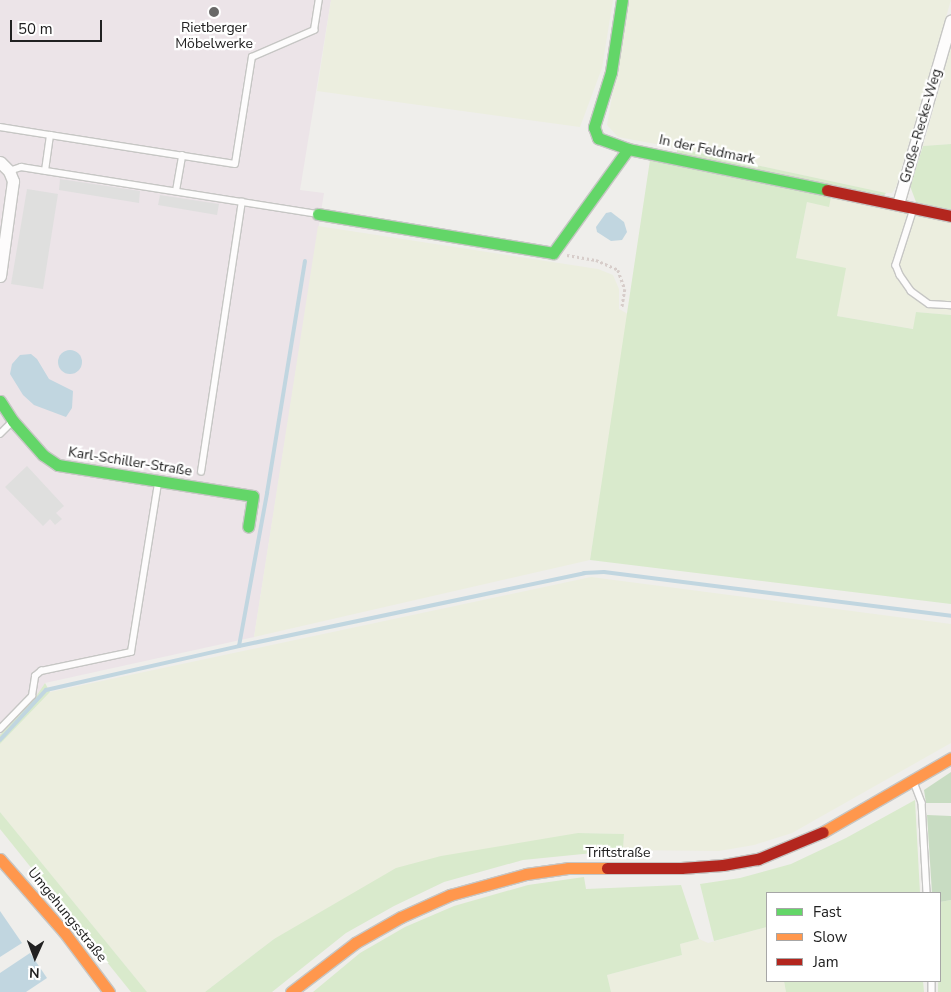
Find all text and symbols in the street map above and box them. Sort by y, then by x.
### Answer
marker: Rietberger Möbelwerke [208,6,220,18]
scale bar [12,10,105,42]
text: 50 m [18,19,53,39]
place label: Rietberger Möbelwerke [175,20,253,52]
street label: Große-Recke-Weg [897,67,945,185]
street label: In der Feldmark [657,132,757,168]
street label: Karl-Schiller-Straße [67,444,193,480]
street label: Triftstraße [586,845,650,861]
street label: Umgehungsstraße [24,864,110,966]
legend [766,892,941,982]
text: Fast [813,902,841,922]
text: Slow [813,927,847,947]
north arrow [10,932,60,982]
text: Jam [813,952,839,972]
text: N [29,963,40,982]

